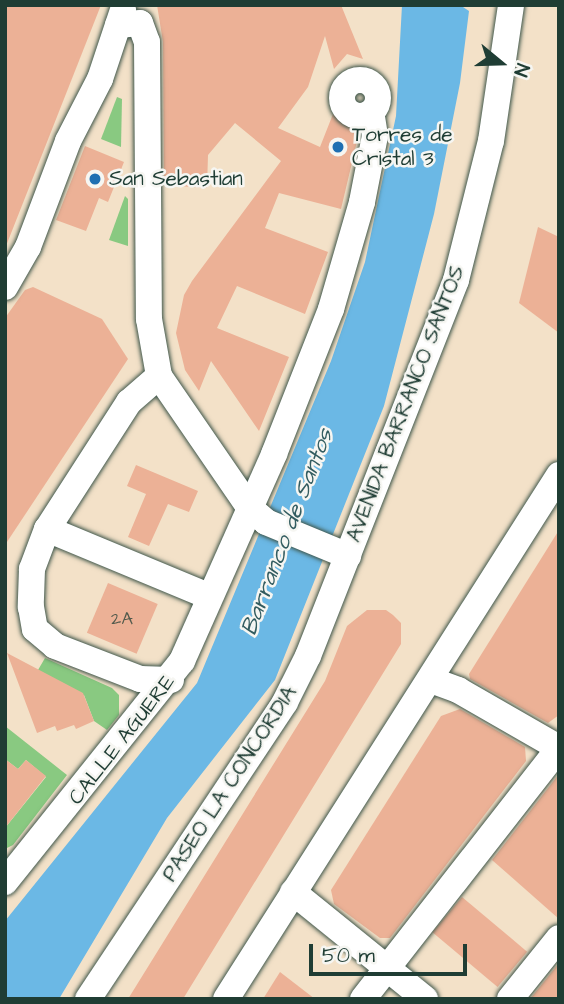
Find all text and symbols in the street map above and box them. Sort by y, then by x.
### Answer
north arrow [466,28,536,98]
text: N [507,60,536,80]
place label: Torres de Cristal 3 [352,122,453,172]
marker: Torres de Cristal 3 [330,139,346,155]
place label: San Sebastian [109,166,243,192]
marker: San Sebastian [87,171,103,187]
street label: AVENIDA BARRANCO SANTOS [342,262,470,546]
water label: Barranco de Santos [235,425,339,639]
house number: 2A [111,608,133,630]
street label: CALLE AGUERE [63,670,181,810]
street label: PASEO LA CONCORDIA [157,682,303,886]
scale bar [312,930,470,974]
text: 50 m [322,941,375,970]

